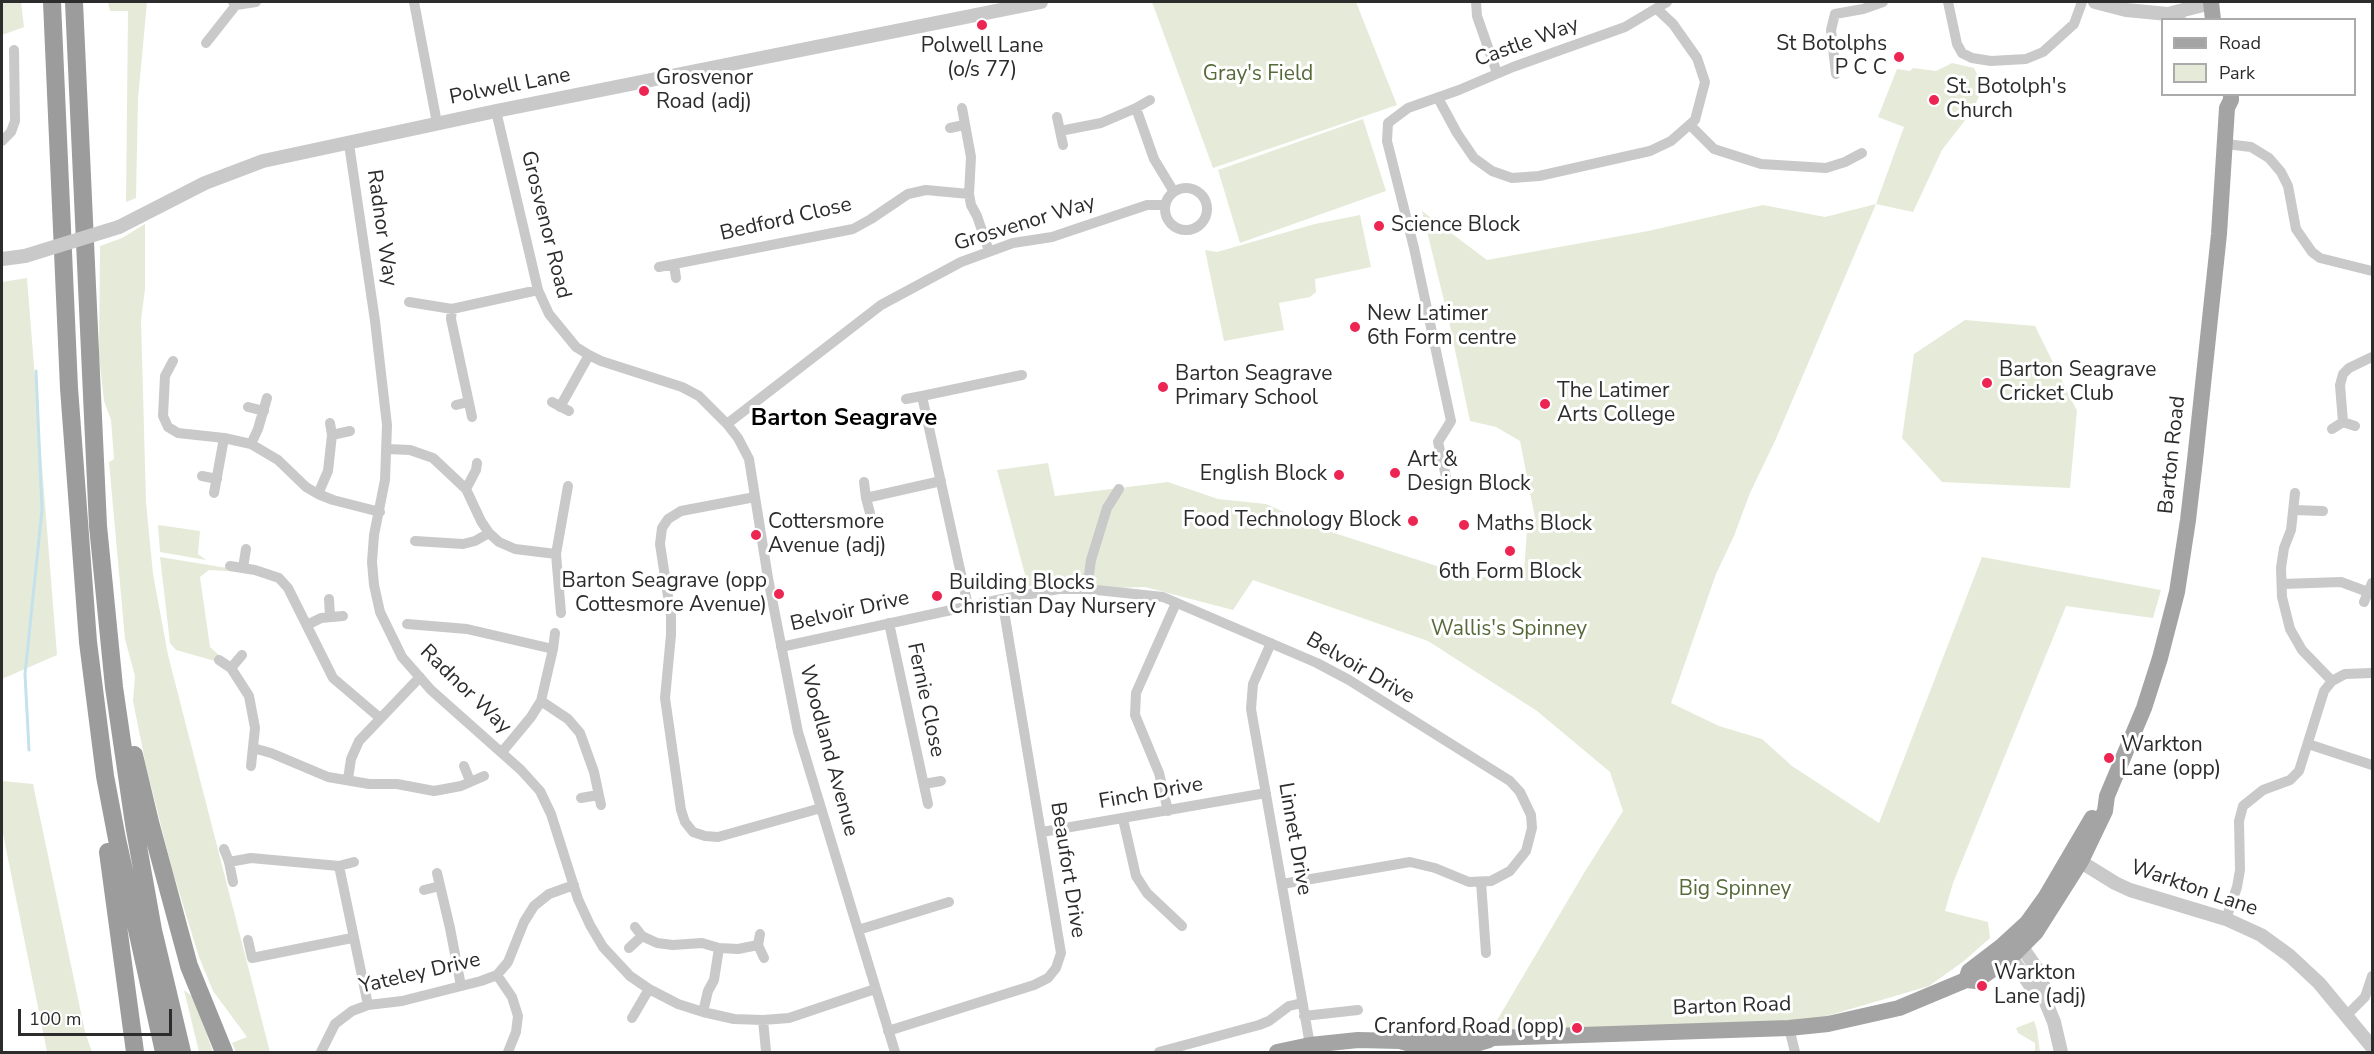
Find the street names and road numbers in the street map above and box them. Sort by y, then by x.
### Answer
street label: Castle Way [1472,13,1582,73]
street label: Polwell Lane [447,63,573,111]
street label: Grosvenor Road [514,148,576,302]
street label: Radnor Way [360,168,402,288]
street label: Grosvenor Way [951,191,1099,257]
street label: Bedford Close [718,193,854,247]
street label: Barton Road [2154,395,2192,515]
street label: Belvoir Drive [788,586,912,638]
street label: Belvoir Drive [1301,628,1419,710]
street label: Radnor Way [414,640,516,740]
street label: Fernie Close [901,640,949,760]
street label: Woodland Avenue [793,663,863,839]
street label: Finch Drive [1097,772,1205,816]
street label: Linnet Drive [1272,781,1316,897]
street label: Beaufort Drive [1044,800,1090,940]
street label: Warkton Lane [2127,855,2261,923]
street label: Yateley Drive [357,948,483,1000]
street label: Barton Road [1672,992,1792,1022]

